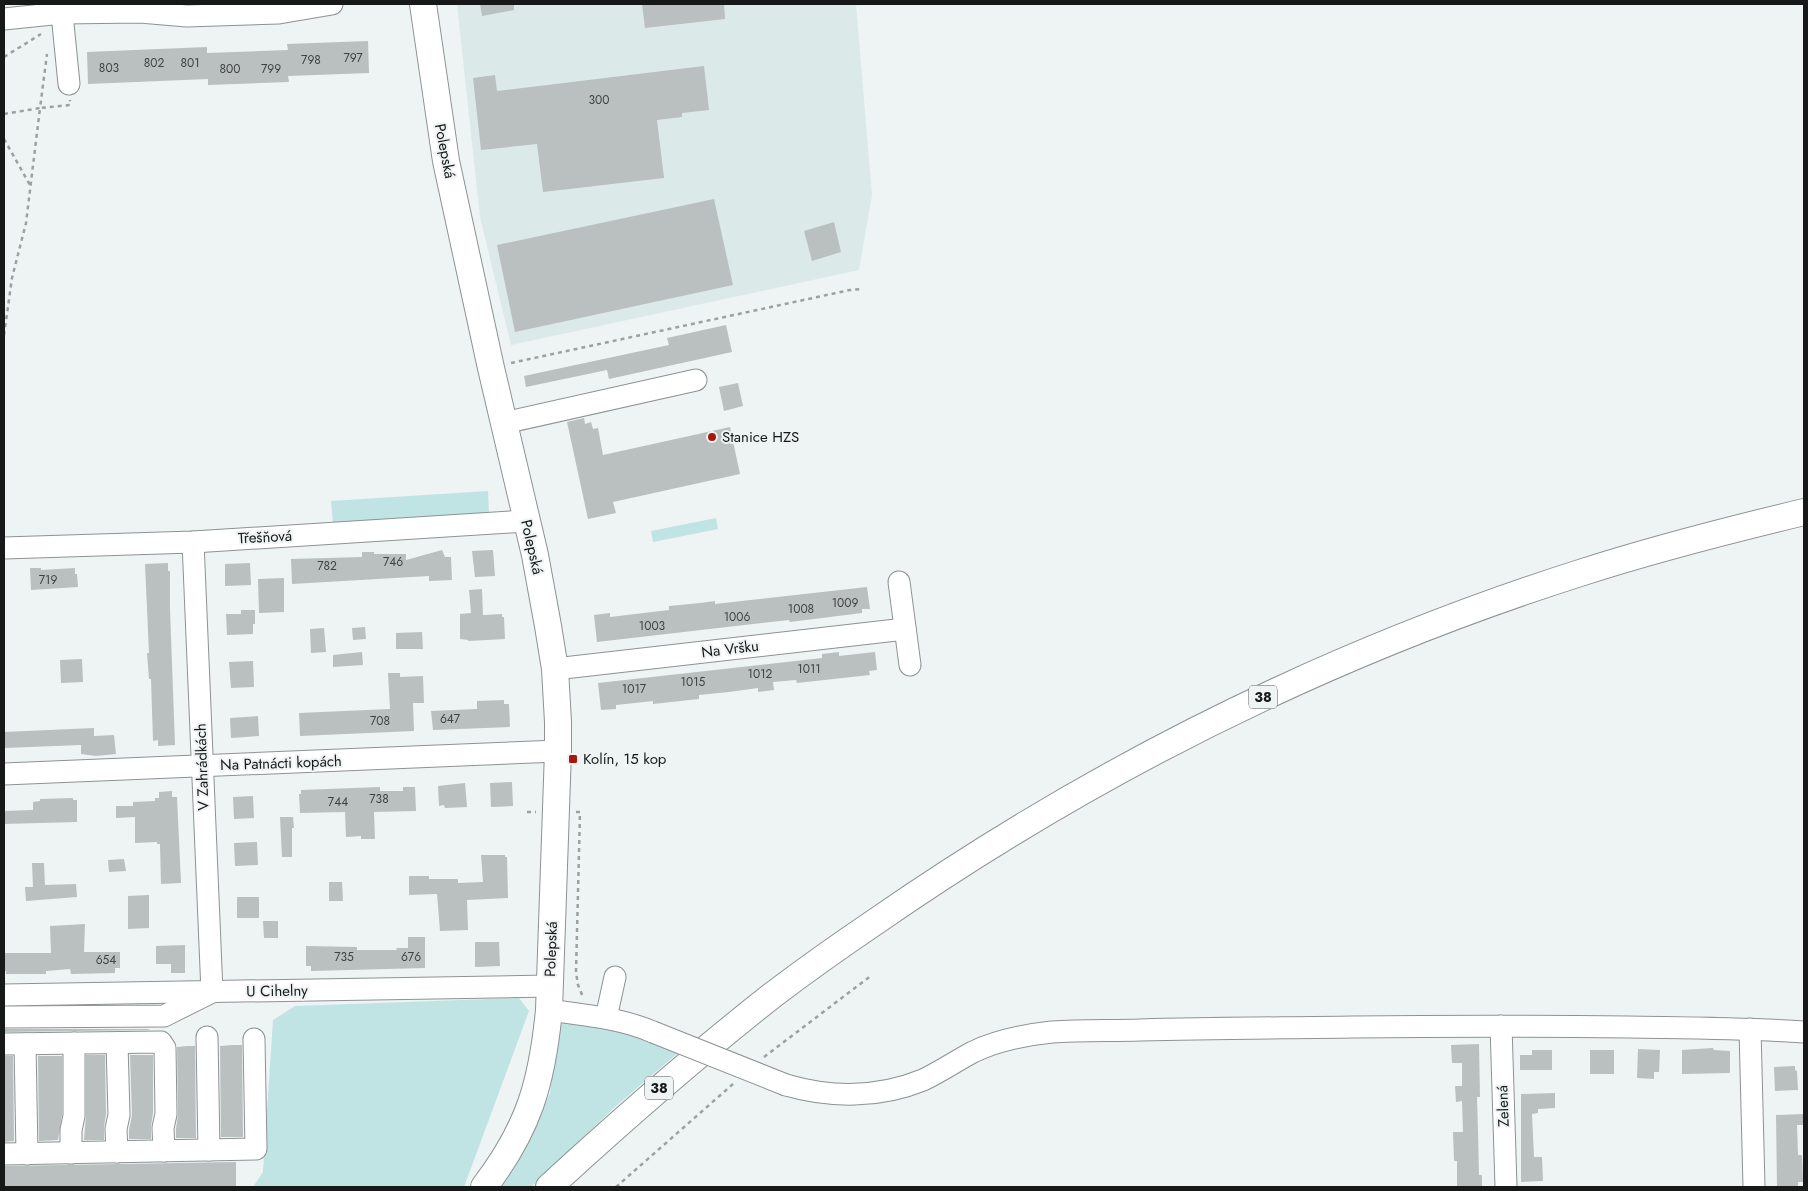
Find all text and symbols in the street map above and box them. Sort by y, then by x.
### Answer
house number: 797 [343,49,363,67]
house number: 798 [301,51,321,69]
house number: 802 [144,54,164,72]
house number: 801 [180,54,200,72]
house number: 803 [99,59,120,77]
house number: 800 [220,60,240,78]
house number: 799 [261,60,281,78]
house number: 300 [589,91,609,109]
street label: Polepská [429,122,461,180]
place label: Stanice HZS [722,426,799,448]
marker: Stanice HZS [706,431,718,443]
street label: Polepská [515,517,549,577]
street label: Třešňová [237,525,293,549]
house number: 746 [383,553,403,571]
house number: 782 [317,557,337,575]
house number: 719 [39,571,57,589]
house number: 1009 [832,594,858,612]
house number: 1008 [788,600,814,618]
house number: 1006 [724,608,750,626]
house number: 1003 [639,617,666,635]
street label: Na Vršku [700,635,760,663]
house number: 1011 [797,660,821,678]
house number: 1012 [748,665,773,683]
house number: 1015 [681,673,706,691]
house number: 1017 [622,680,647,698]
road number: 38 [1249,686,1277,709]
house number: 647 [440,710,461,728]
house number: 708 [370,712,390,730]
street label: V Zahrádkách [189,723,215,811]
place label: Kolín, 15 kop [583,748,667,770]
street label: Na Patnácti kopách [220,750,342,776]
marker: Kolín, 15 kop [567,753,579,765]
house number: 738 [369,790,389,808]
house number: 744 [328,793,348,811]
street label: Polepská [539,921,563,977]
house number: 735 [334,948,354,966]
house number: 676 [401,948,421,966]
house number: 654 [96,951,116,969]
street label: U Cihelny [246,979,308,1003]
road number: 38 [645,1076,673,1100]
street label: Zelená [1491,1085,1515,1127]

